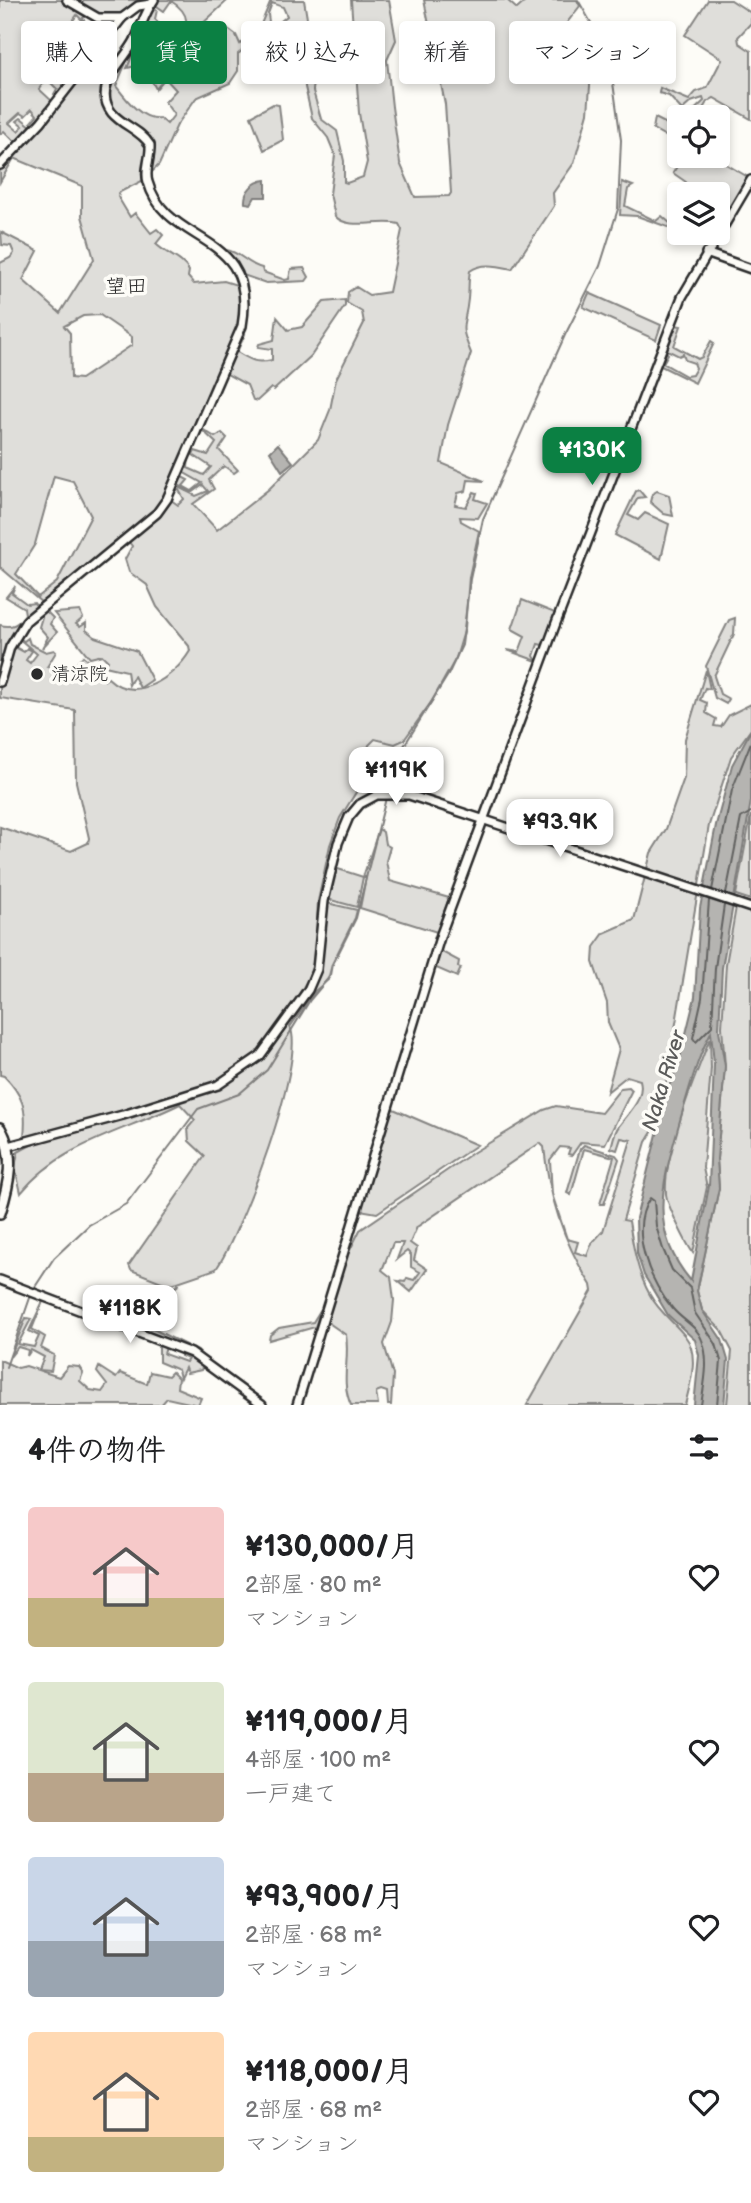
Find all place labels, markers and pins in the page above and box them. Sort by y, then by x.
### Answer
pin: ¥130K [543,428,641,487]
place label: 清涼院 [51,663,108,686]
marker: 清涼院 [29,666,45,682]
pin: ¥119K [347,748,445,807]
pin: ¥93.9K [503,800,617,859]
pin: ¥118K [81,1286,179,1345]

